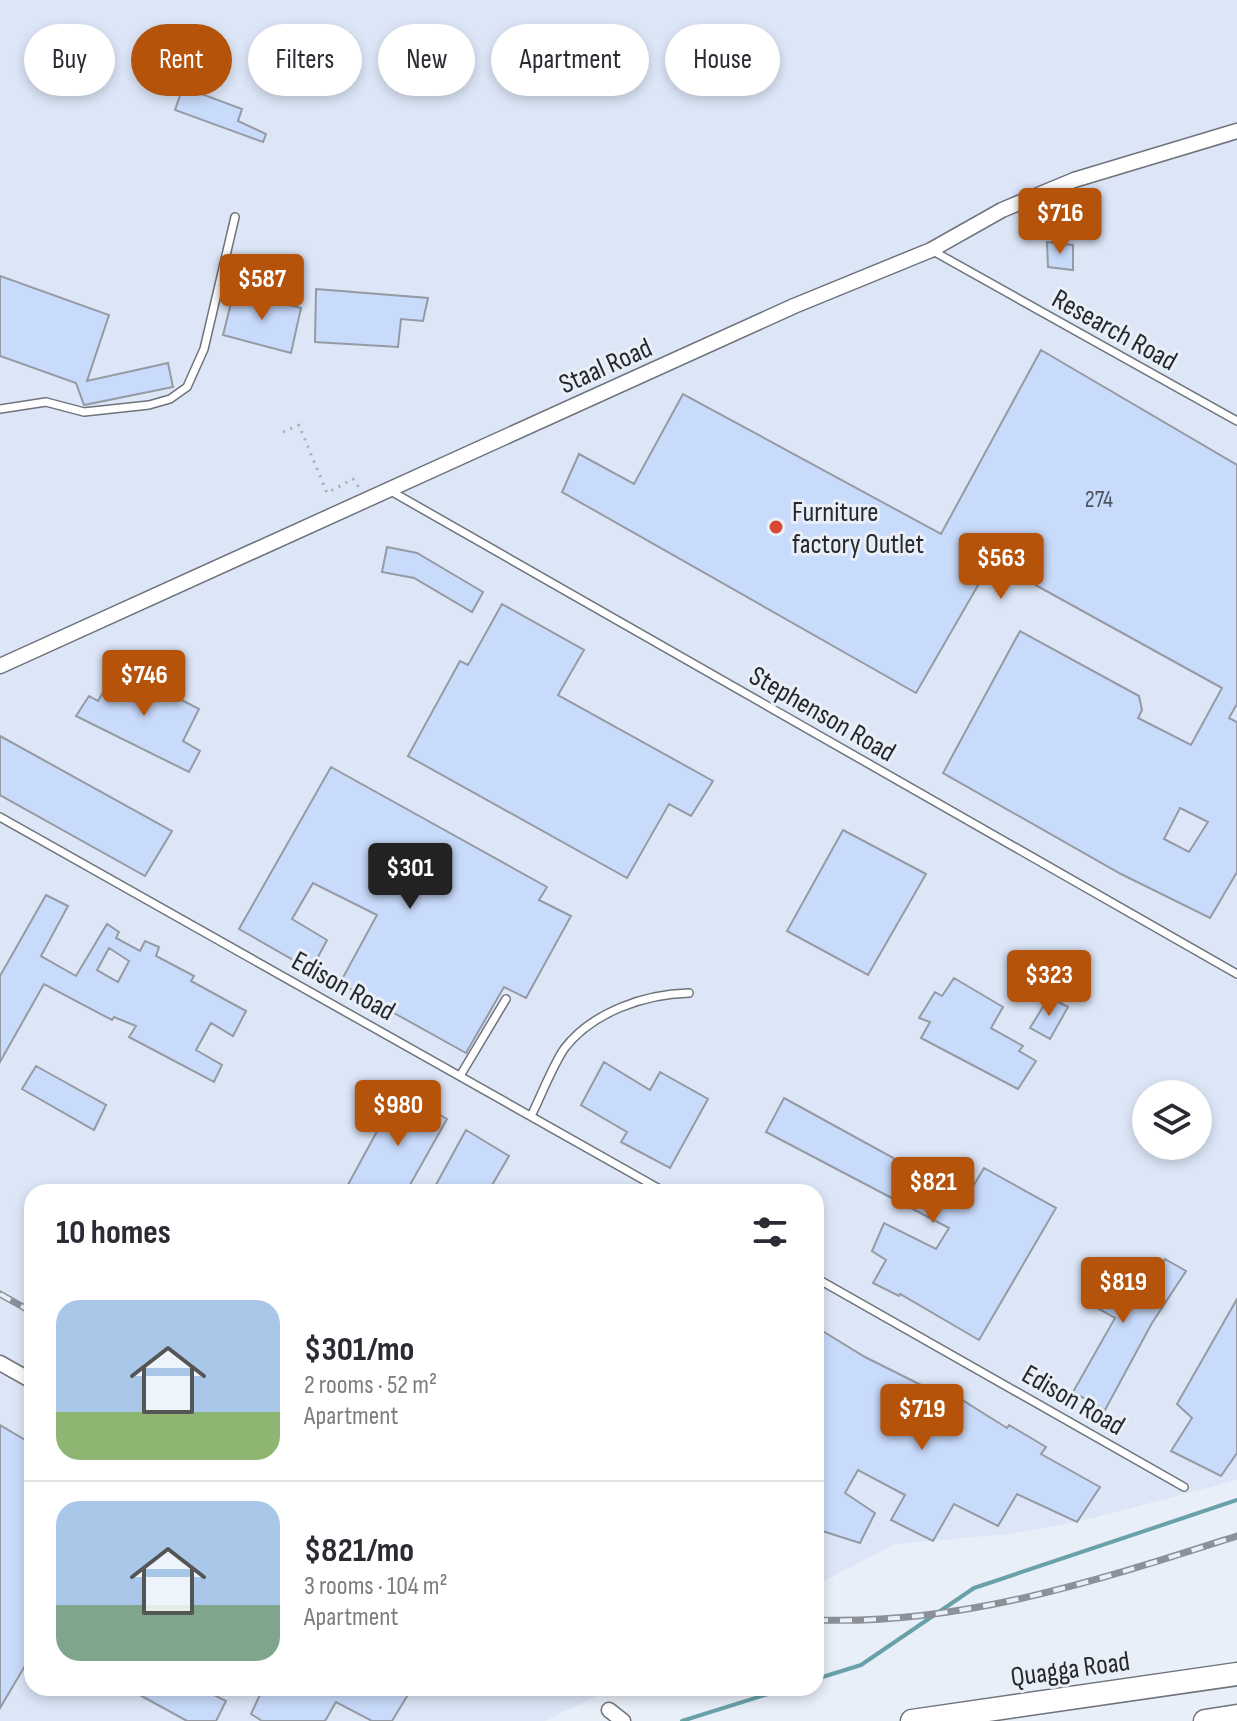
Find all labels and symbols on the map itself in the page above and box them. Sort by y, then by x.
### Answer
pin: $716 [1013,188,1107,256]
pin: $587 [215,254,309,322]
street label: Research Road [1046,282,1183,378]
street label: Staal Road [554,331,657,401]
house number: 274 [1085,485,1113,514]
place label: Furniture factory Outlet [792,496,924,561]
marker: Furniture factory Outlet [767,518,785,536]
pin: $563 [954,533,1048,601]
pin: $746 [97,650,191,718]
street label: Stephenson Road [743,659,901,769]
pin: $301 [363,843,457,911]
street label: Edison Road [286,944,401,1028]
pin: $323 [1002,950,1096,1018]
pin: $980 [351,1080,445,1148]
pin: $821 [886,1157,980,1225]
pin: $819 [1076,1257,1170,1325]
street label: Edison Road [1016,1358,1130,1443]
pin: $719 [875,1384,969,1452]
street label: Quagga Road [1008,1645,1132,1694]

